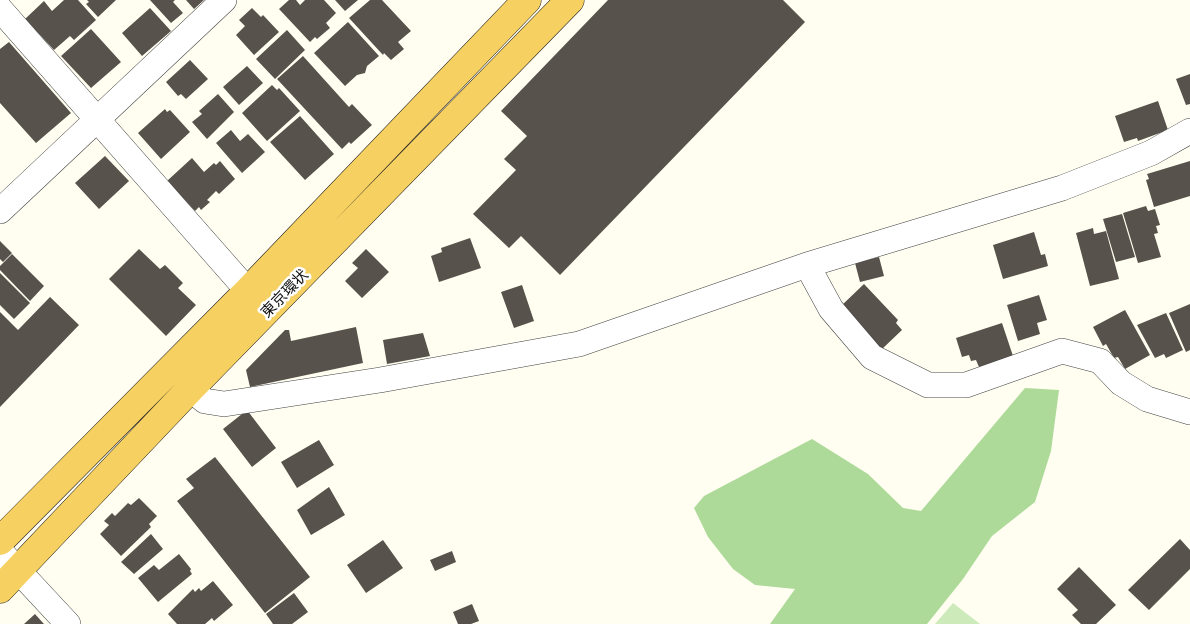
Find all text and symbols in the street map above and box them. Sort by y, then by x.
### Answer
street label: 東京環状 [258,266,312,322]

